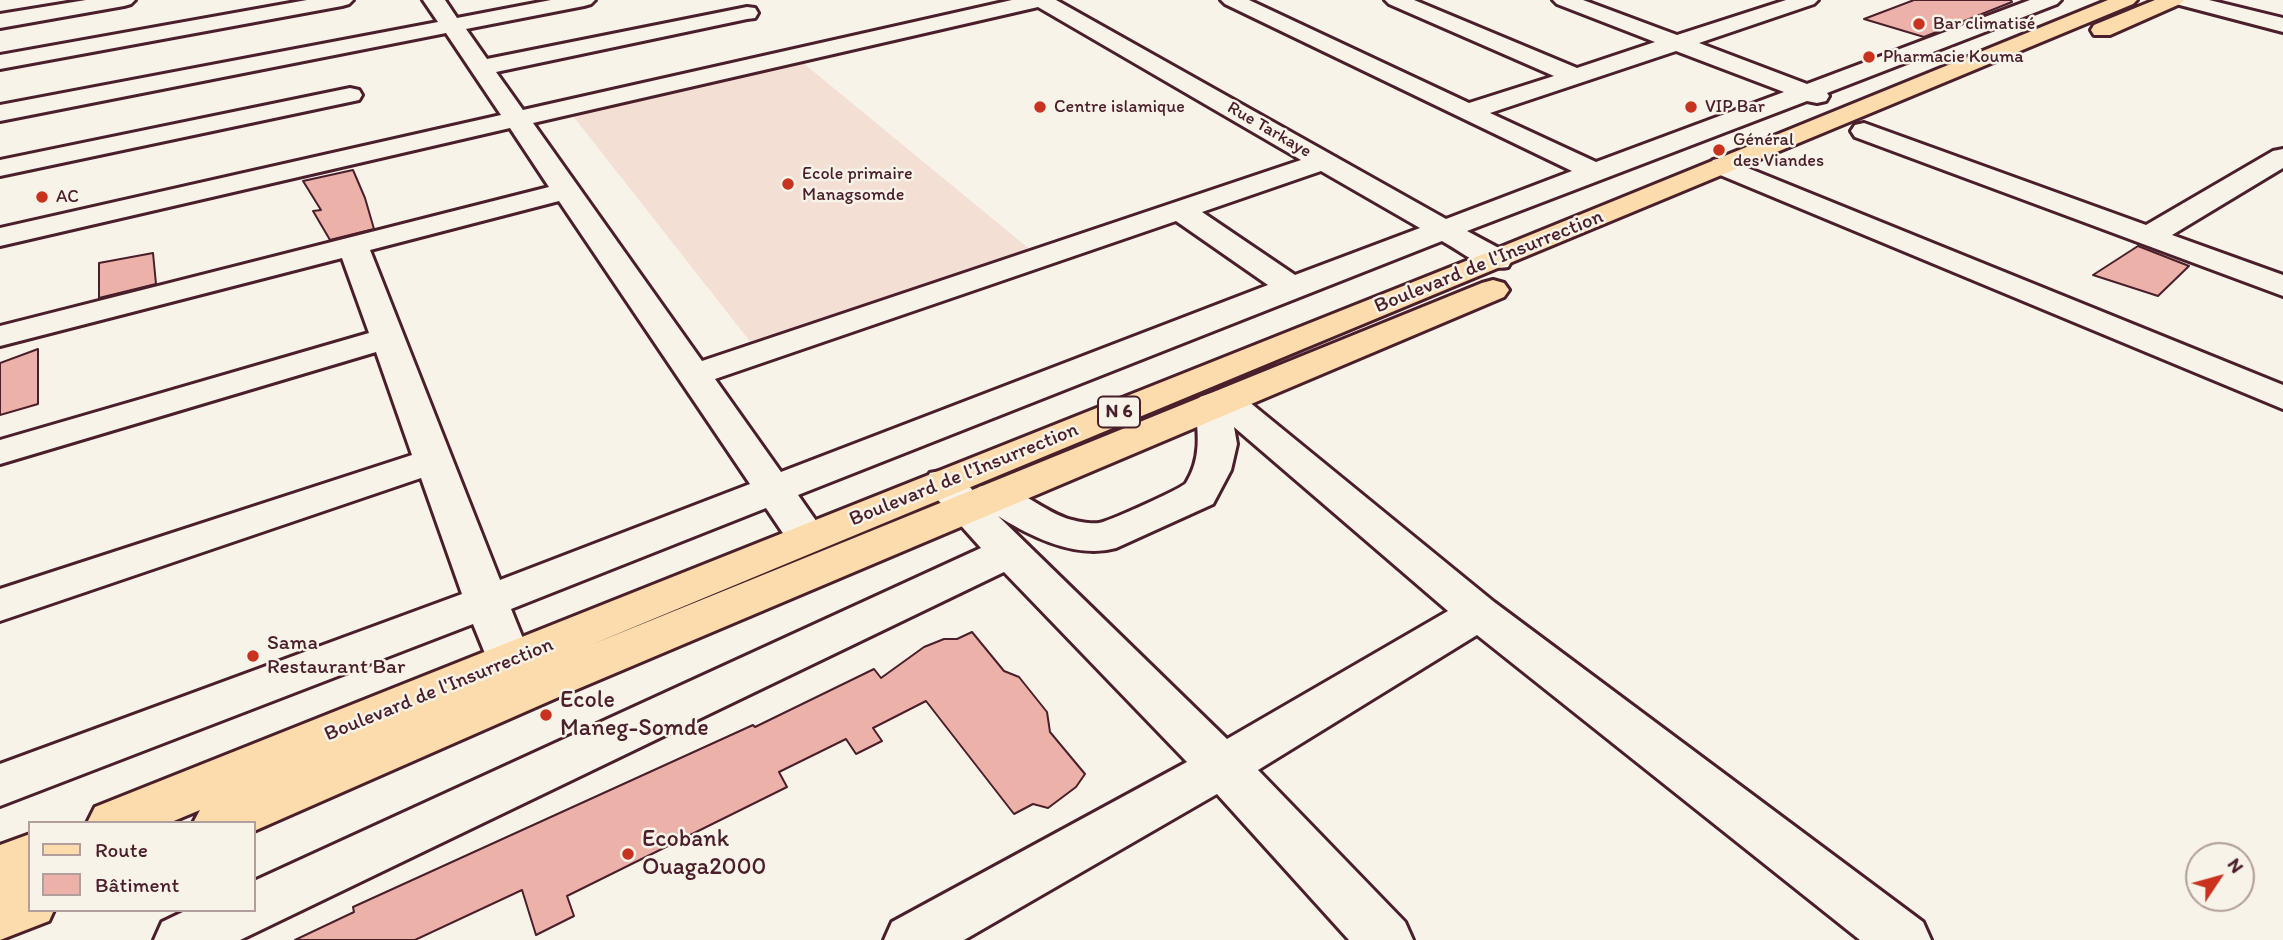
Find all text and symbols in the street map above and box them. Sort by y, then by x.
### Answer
place label: Bar climatisé [1933,13,2035,35]
marker: Bar climatisé [1911,16,1927,32]
place label: Pharmacie Kouma [1883,46,2024,68]
marker: Pharmacie Kouma [1861,49,1877,65]
place label: Centre islamique [1054,96,1185,118]
place label: VIP Bar [1705,96,1765,118]
street label: Rue Tarkaye [1223,97,1315,163]
marker: Centre islamique [1032,99,1048,115]
marker: VIP Bar [1683,99,1699,115]
place label: Général des Viandes [1733,129,1824,172]
marker: Général des Viandes [1711,142,1727,158]
place label: Ecole primaire Managsomde [802,163,913,206]
marker: Ecole primaire Managsomde [780,176,796,192]
place label: AC [56,186,79,208]
marker: AC [34,189,50,205]
street label: Boulevard de l'Insurrection [1371,205,1607,319]
road number: N 6 [1098,396,1140,428]
street label: Boulevard de l'Insurrection [846,418,1082,532]
place label: Sama Restaurant Bar [267,631,405,681]
street label: Boulevard de l'Insurrection [321,633,557,747]
marker: Sama Restaurant Bar [245,648,261,664]
place label: Ecole Maneg-Somde [560,687,709,743]
marker: Ecole Maneg-Somde [538,707,554,723]
legend [28,821,256,912]
place label: Ecobank Ouaga2000 [642,826,766,882]
text: Route [95,837,148,862]
north arrow [2185,842,2255,912]
marker: Ecobank Ouaga2000 [620,846,636,862]
text: N [2223,854,2249,877]
text: Bâtiment [95,872,179,897]

